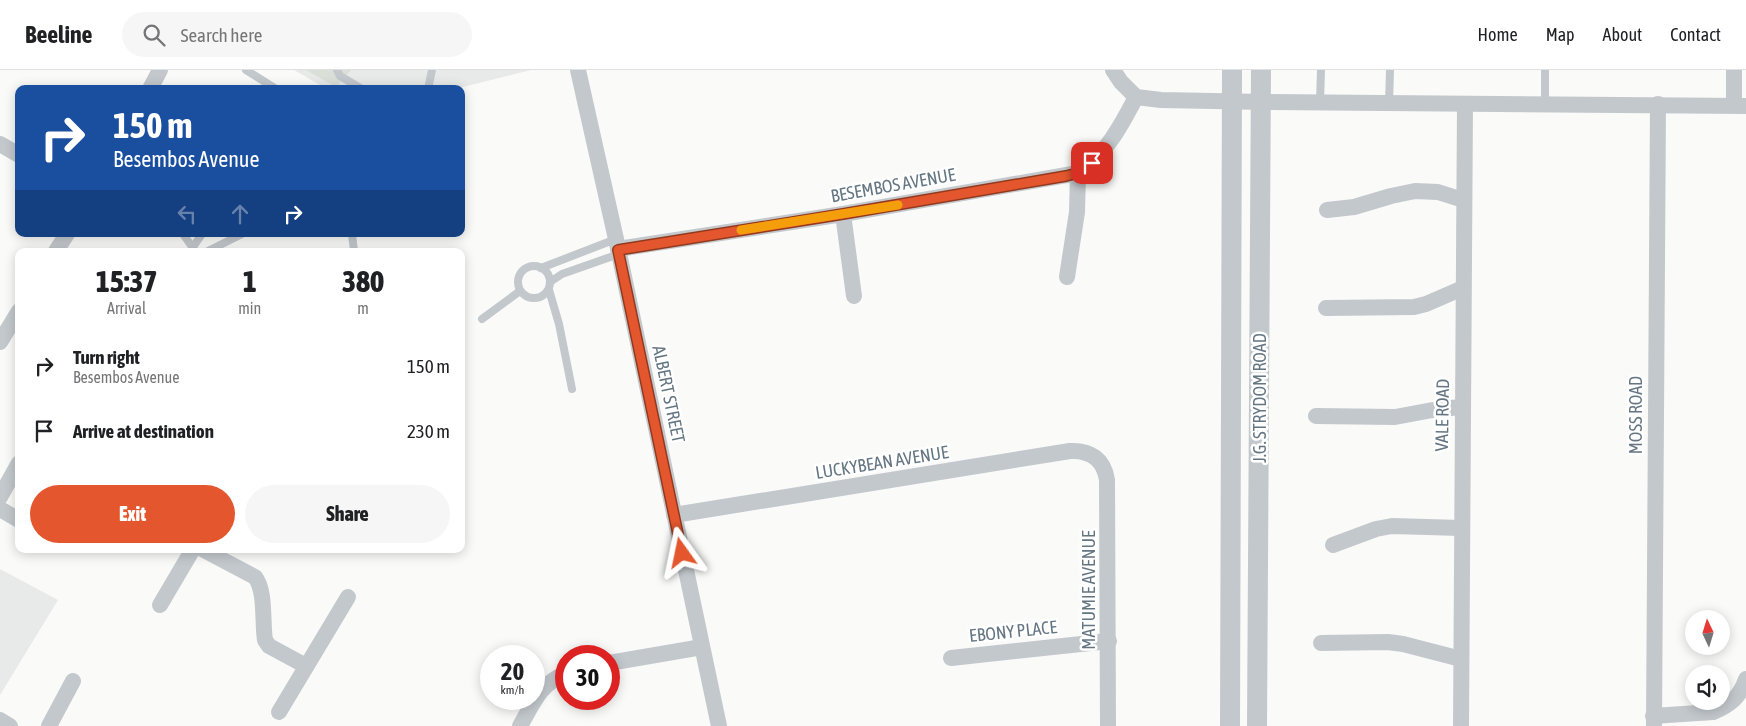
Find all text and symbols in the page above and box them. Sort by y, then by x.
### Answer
search box [122,12,472,57]
text: Beeline [25,21,92,48]
icon: search [140,21,168,49]
text: Search here [180,24,262,46]
text: Home [1478,24,1518,45]
text: Map [1546,24,1575,45]
text: About [1603,24,1642,45]
text: Contact [1670,24,1721,45]
icon: right [30,105,95,170]
text: 150 m [113,105,192,145]
pin [1071,142,1113,184]
text: Besembos Avenue [113,146,259,172]
icon: arrive [1078,149,1106,177]
street label: BESEMBOS AVENUE [829,164,957,206]
icon: left [173,200,201,228]
icon: ahead [226,200,254,228]
icon: right [279,200,307,228]
text: 15:37 [96,264,157,298]
text: 1 [243,264,257,298]
text: 380 [342,264,384,298]
text: Arrival [107,299,146,317]
text: min [238,299,261,317]
text: m [357,299,369,317]
street label: J.G. STRYDOM ROAD [1249,333,1270,463]
street label: ALBERT STREET [648,343,690,445]
text: Turn right [73,346,140,368]
icon: right [30,352,58,380]
text: 150 m [407,355,450,377]
text: Besembos Avenue [73,368,180,386]
street label: MOSS ROAD [1625,376,1646,454]
street label: VALE ROAD [1431,379,1453,451]
icon: arrive [30,417,58,445]
text: Arrive at destination [73,420,214,442]
text: 230 m [407,420,450,442]
street label: LUCKYBEAN AVENUE [814,441,950,483]
button: Exit [30,485,235,543]
button: Share [245,485,450,543]
position arrow [655,526,707,578]
street label: MATUMIE AVENUE [1078,530,1099,650]
north arrow [1685,610,1730,655]
map controls [1685,610,1730,710]
street label: EBONY PLACE [968,616,1058,646]
speed limit sign: 30 [555,645,620,710]
text: 20 [501,657,524,685]
button: sound [1685,665,1730,710]
text: km/h [501,683,524,697]

